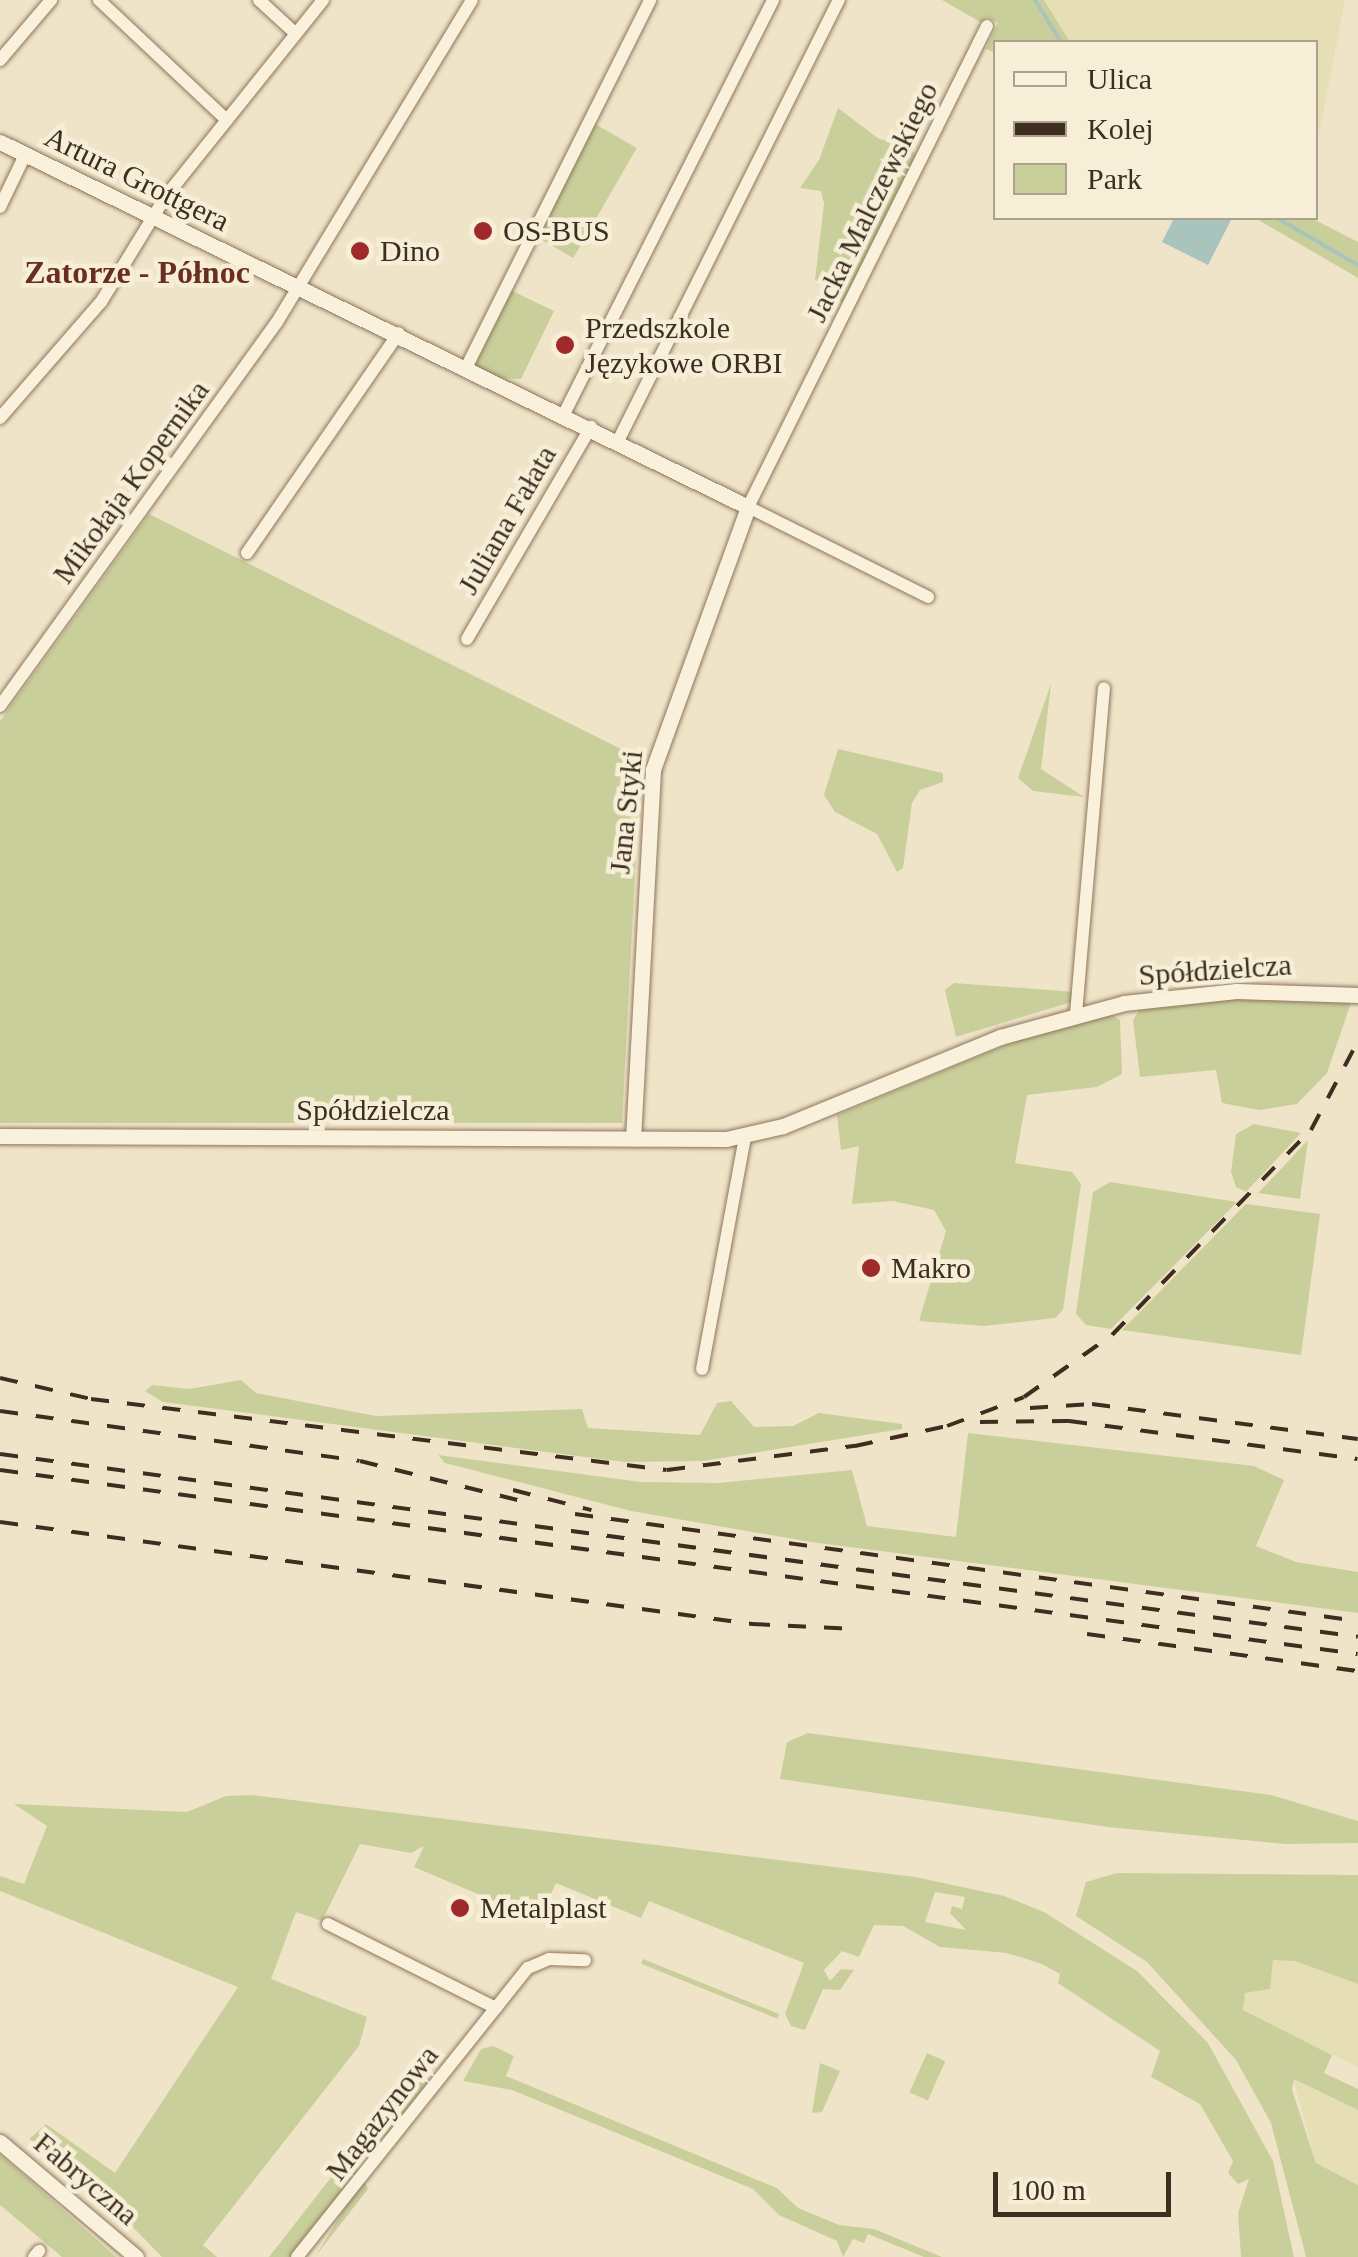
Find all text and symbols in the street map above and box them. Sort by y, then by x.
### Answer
legend [993,40,1318,220]
text: Ulica [1087,62,1152,95]
street label: Jacka Malczewskiego [798,76,946,328]
text: Kolej [1087,112,1154,145]
street label: Artura Grottgera [39,119,235,239]
text: Park [1087,162,1142,195]
place label: OS-BUS [503,213,610,249]
marker: OS-BUS [472,220,494,242]
place label: Dino [380,233,440,269]
marker: Dino [349,240,371,262]
district label: Zatorze - Północ [24,253,250,291]
place label: Przedszkole Językowe ORBI [585,310,782,380]
marker: Przedszkole Językowe ORBI [554,334,576,356]
street label: Mikołaja Kopernika [45,373,217,591]
street label: Juliana Fałata [450,439,564,601]
street label: Jana Styki [602,748,650,876]
street label: Spółdzielcza [1137,947,1293,993]
street label: Spółdzielcza [296,1092,450,1128]
place label: Makro [891,1250,971,1286]
marker: Makro [860,1257,882,1279]
place label: Metalplast [480,1890,607,1926]
marker: Metalplast [449,1897,471,1919]
street label: Magazynowa [318,2038,446,2188]
street label: Fabryczna [27,2125,145,2233]
scale bar [998,2152,1176,2214]
text: 100 m [1010,2173,1086,2206]

